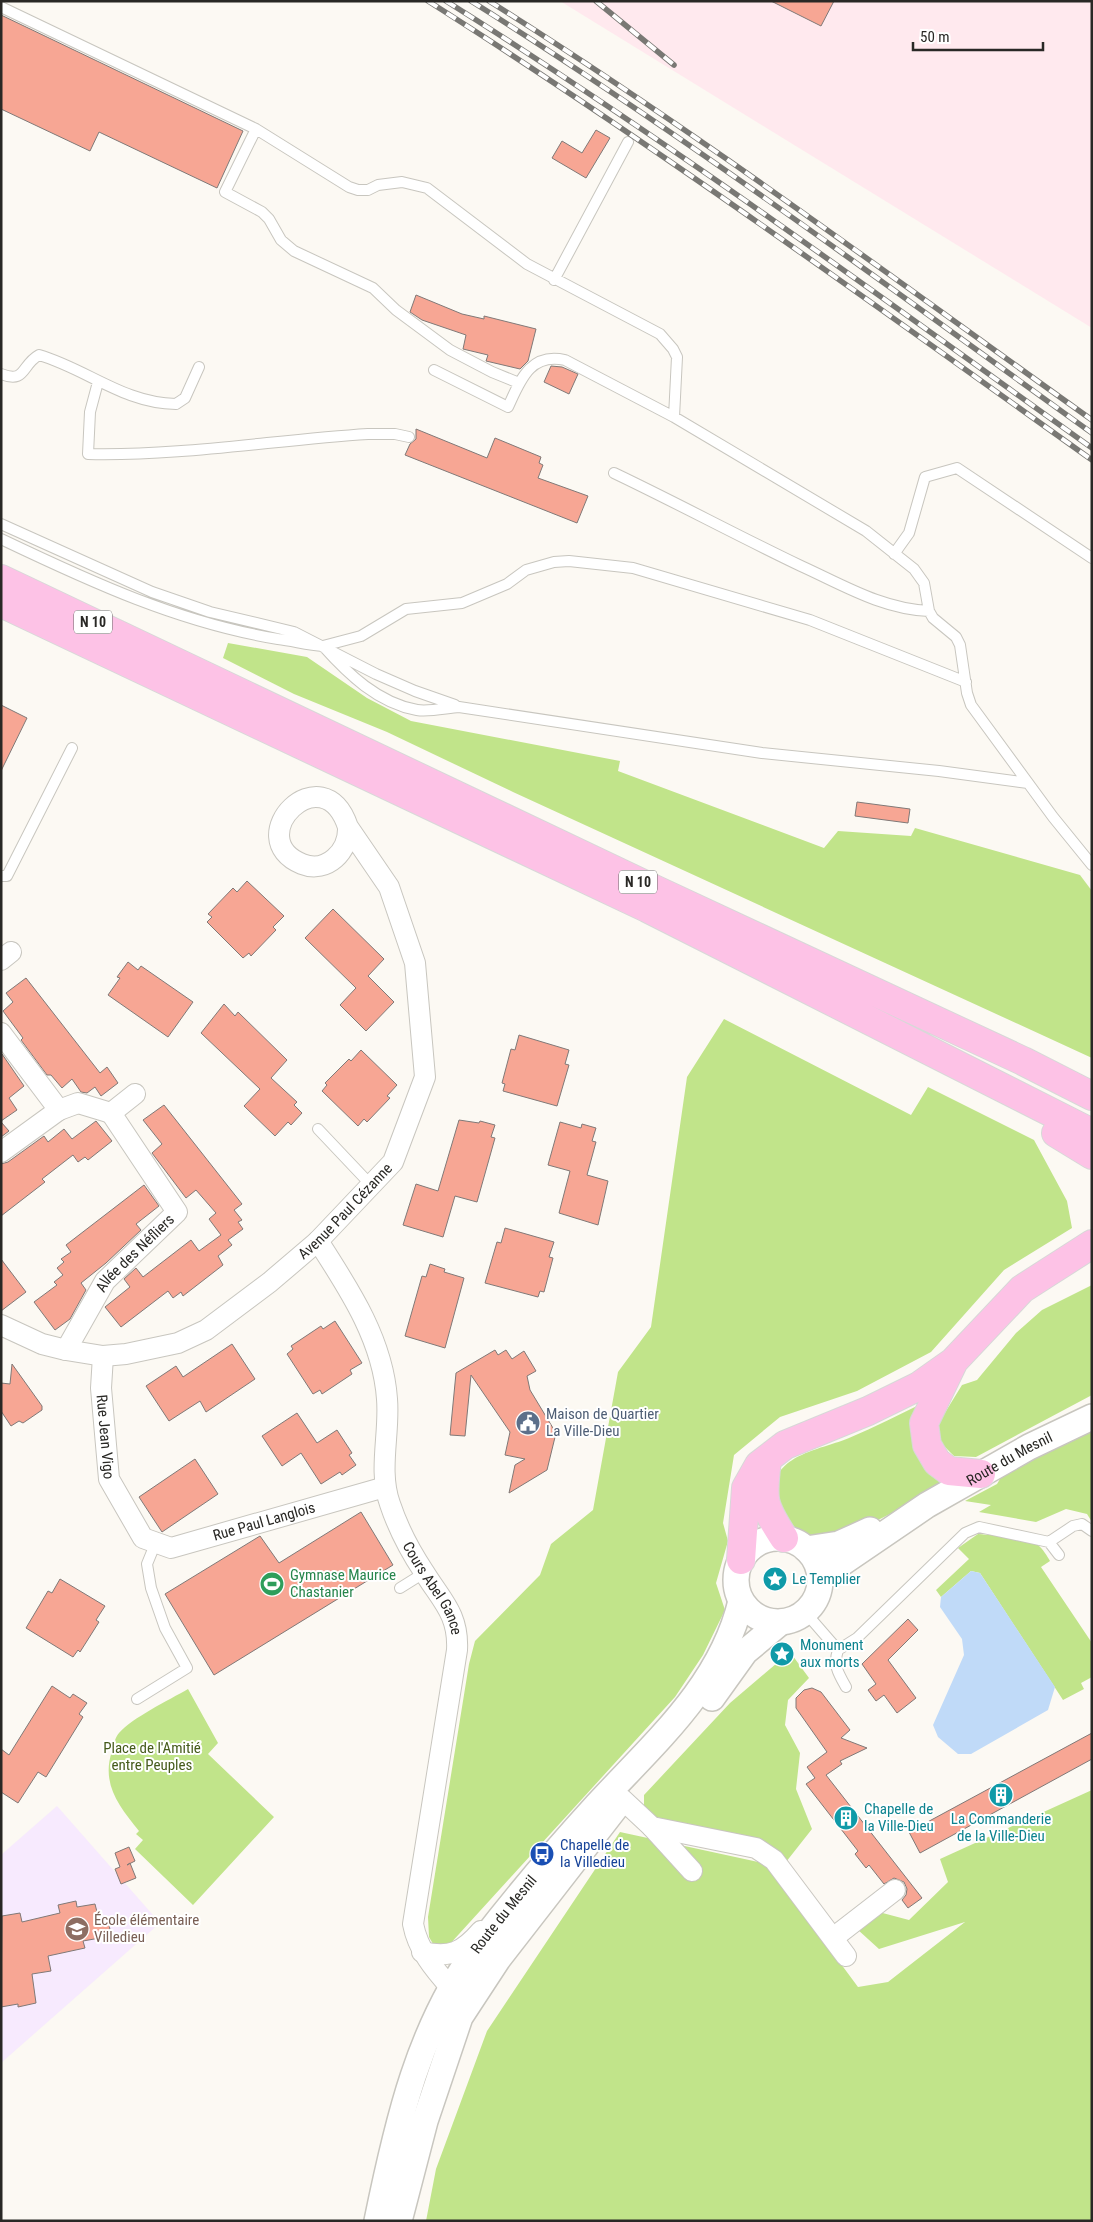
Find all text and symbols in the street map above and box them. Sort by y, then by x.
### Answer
scale bar [913,20,1043,52]
text: 50 m [920,28,950,46]
road number: N 10 [74,610,112,634]
road number: N 10 [619,870,657,894]
street label: Avenue Paul Cézanne [294,1159,396,1263]
street label: Allée des Néfliers [92,1210,178,1295]
street label: Rue Jean Vigo [93,1394,118,1480]
place label: Maison de Quartier La Ville-Dieu [546,1405,659,1440]
public building icon: Maison de Quartier La Ville-Dieu [515,1410,541,1436]
street label: Route du Mesnil [963,1428,1055,1490]
street label: Rue Paul Langlois [211,1498,317,1545]
street label: Cours Abel Gance [399,1539,466,1636]
place label: Gymnase Maurice Chastanier [290,1566,396,1601]
place icon: Le Templier [762,1566,788,1592]
place label: Le Templier [792,1570,861,1588]
sports icon: Gymnase Maurice Chastanier [259,1571,285,1597]
place label: Monument aux morts [800,1636,863,1671]
place icon: Monument aux morts [769,1641,795,1667]
park label: Place de l'Amitié entre Peuples [103,1739,201,1774]
building icon: La Commanderie de la Ville-Dieu [988,1782,1014,1808]
place label: Chapelle de la Ville-Dieu [864,1800,934,1835]
building icon: Chapelle de la Ville-Dieu [833,1805,859,1831]
place label: La Commanderie de la Ville-Dieu [951,1810,1051,1845]
place label: Chapelle de la Villedieu [560,1836,629,1871]
bus stop icon: Chapelle de la Villedieu [529,1841,555,1867]
street label: Route du Mesnil [467,1872,541,1957]
place label: École élémentaire Villedieu [94,1911,199,1946]
school or university icon: École élémentaire Villedieu [64,1916,90,1942]

